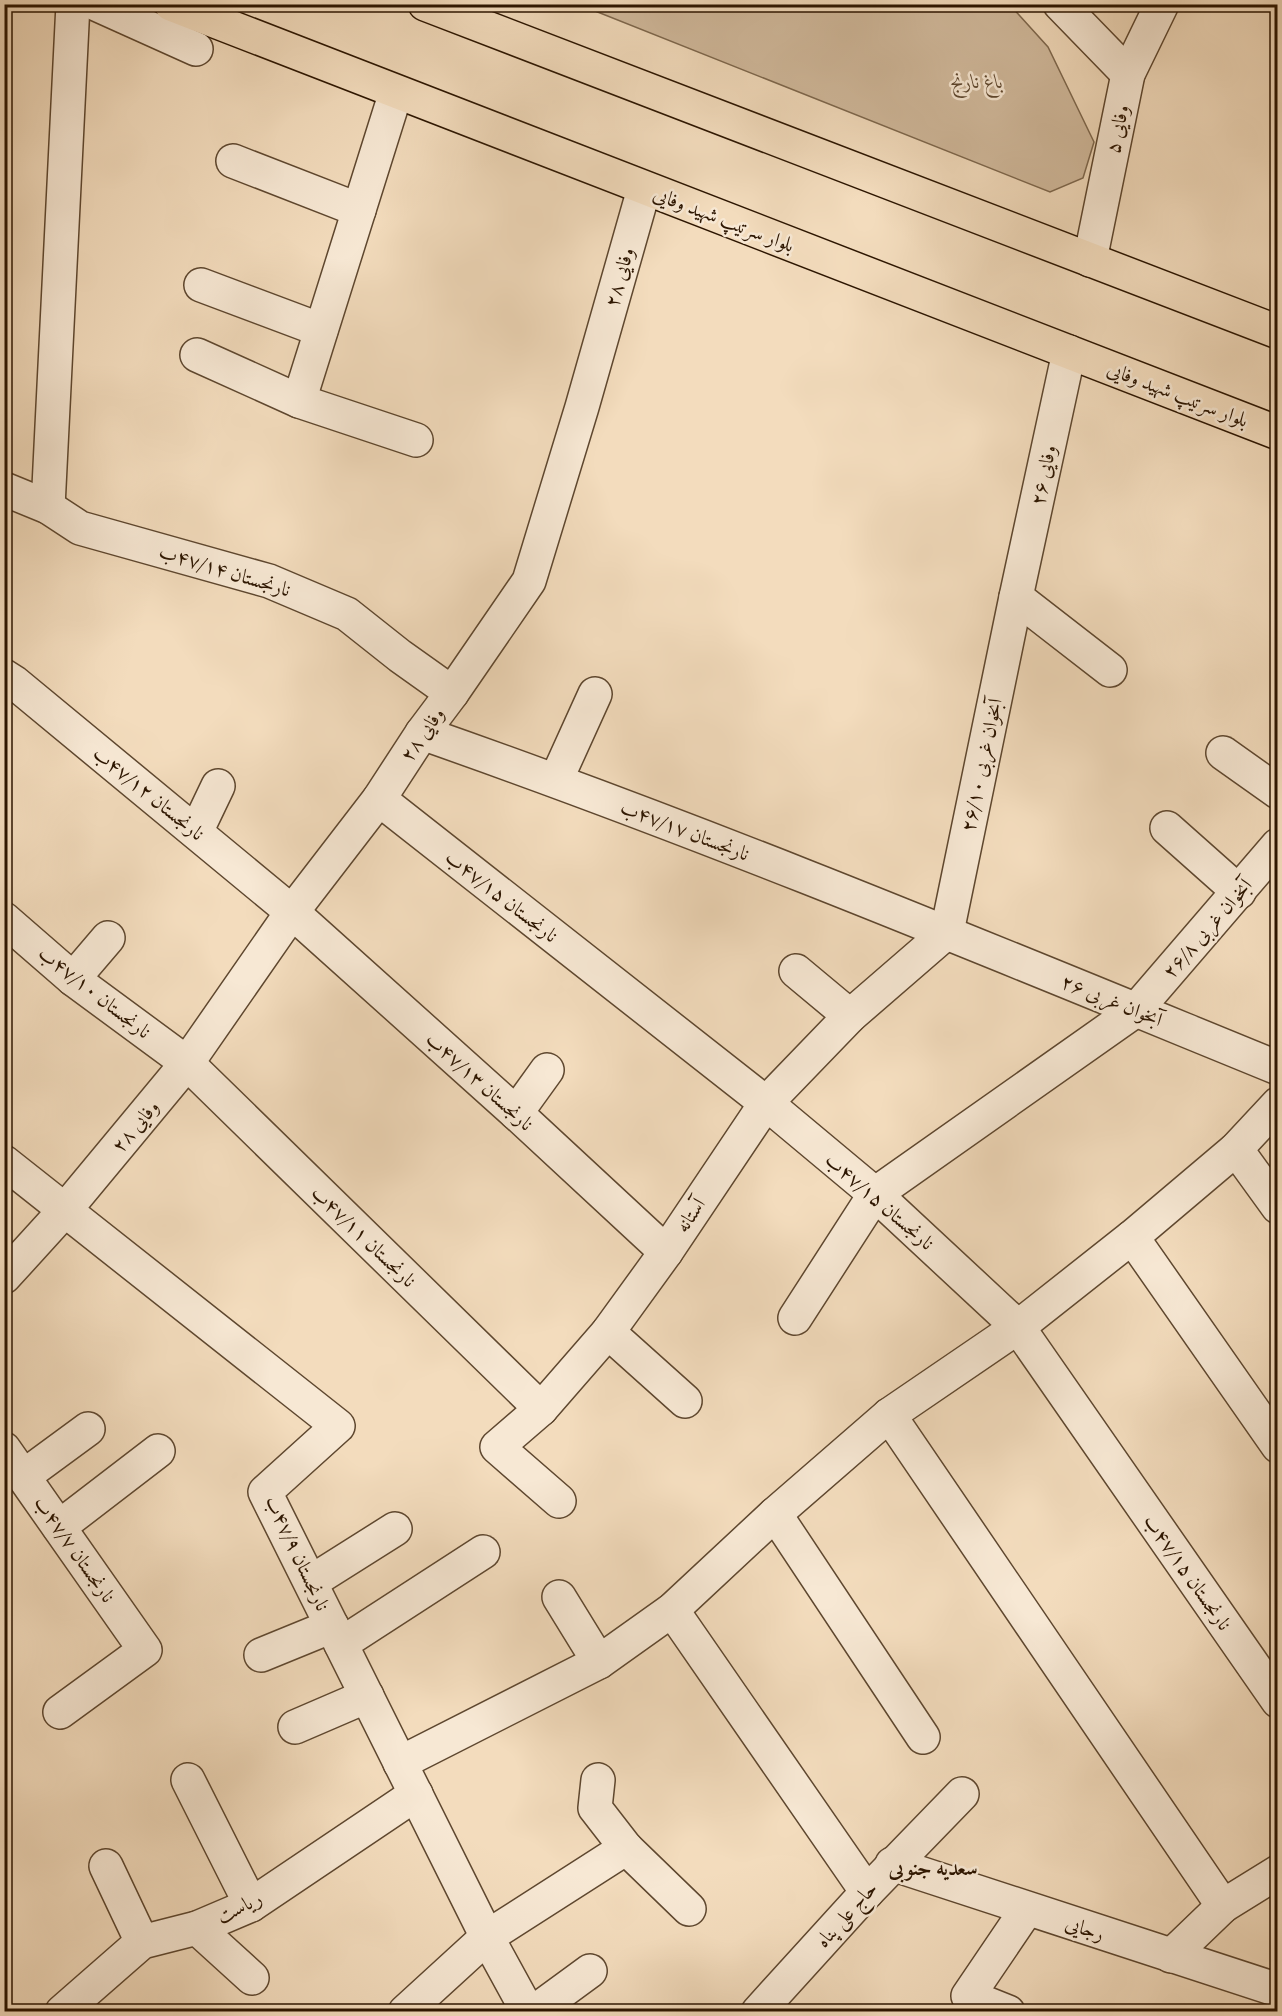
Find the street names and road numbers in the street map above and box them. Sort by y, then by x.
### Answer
street label: وفایی ۵ [1100,103,1136,156]
street label: بلوار سرتیپ شهید وفایی [649,181,798,260]
street label: وفایی ۲۸ [599,244,641,310]
street label: بلوار سرتیپ شهید وفایی [1103,356,1252,435]
street label: وفایی ۲۶ [1025,443,1063,508]
street label: نارنجستان ۴۷/۱۴ب [156,539,294,602]
street label: آبخوان غربی ۲۶/۱۰ [955,694,1010,834]
street label: وفایی ۲۸ [395,702,451,767]
street label: نارنجستان ۴۷/۱۲ب [88,741,210,846]
street label: نارنجستان ۴۷/۱۷ب [617,794,753,867]
street label: نارنجستان ۴۷/۱۵ب [440,845,563,948]
street label: آبخوان غربی ۲۶/۸ [1157,871,1261,985]
street label: نارنجستان ۴۷/۱۰ب [33,941,156,1044]
street label: آبخوان غربی ۲۶ [1057,969,1169,1035]
street label: نارنجستان ۴۷/۱۳ب [421,1027,539,1136]
street label: وفایی ۲۸ [106,1095,165,1158]
street label: نارنجستان ۴۷/۱۵ب [820,1147,939,1256]
street label: نارنجستان ۴۷/۱۱ب [306,1180,421,1293]
street label: آستانه [670,1191,712,1237]
street label: نارنجستان ۴۷/۷ب [29,1491,121,1608]
street label: نارنجستان ۴۷/۹ب [260,1492,335,1615]
street label: نارنجستان ۴۷/۱۵ب [1138,1509,1237,1635]
street label: حاج علی پناه [810,1876,886,1956]
street label: ریاست [212,1885,266,1929]
street label: رجایی [1062,1911,1107,1947]

